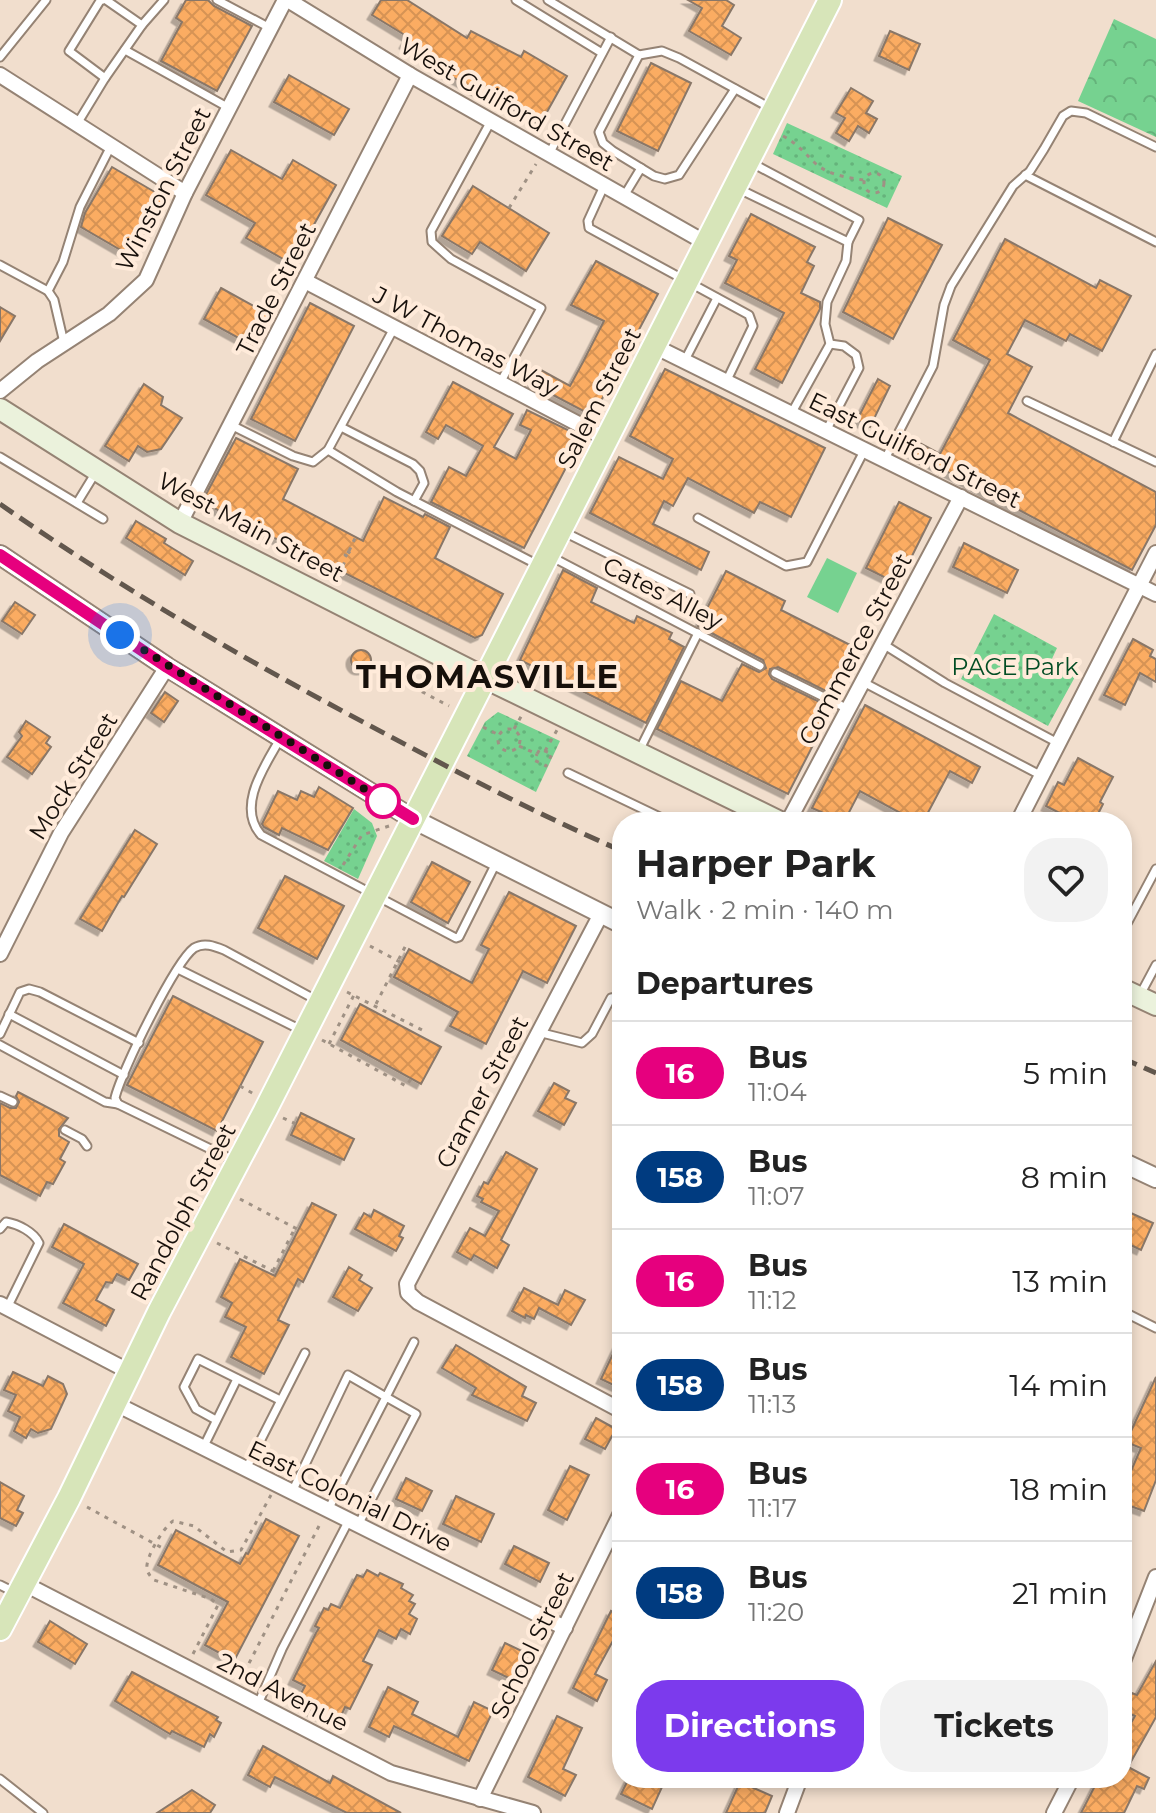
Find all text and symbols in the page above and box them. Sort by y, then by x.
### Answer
street label: West Guilford Street [395,31,620,177]
street label: Winston Street [109,102,217,276]
street label: Trade Street [230,217,322,361]
street label: J W Thomas Way [367,279,564,402]
street label: Salem Street [551,323,647,473]
street label: East Guilford Street [804,386,1026,514]
street label: West Main Street [153,466,349,588]
street label: Commerce Street [792,548,918,750]
street label: Cates Alley [598,551,728,635]
your location [100,615,140,655]
park label: PACE Park [951,652,1079,681]
district label: THOMASVILLE [356,657,620,696]
street label: Mock Street [22,707,124,845]
unlabelled marker [366,784,400,818]
button: heart [1024,838,1108,922]
text: Harper Park [636,840,876,887]
text: Walk · 2 min · 140 m [636,894,894,926]
text: Departures [636,965,813,1002]
street label: Cramer Street [430,1011,534,1173]
text: Bus [748,1039,808,1076]
text: 5 min [1023,1055,1108,1092]
text: 16 [666,1056,694,1090]
text: 11:04 [748,1076,807,1108]
street label: Randolph Street [124,1118,242,1306]
text: Bus [748,1143,808,1180]
text: 8 min [1021,1159,1108,1196]
text: 158 [657,1160,703,1194]
text: 11:07 [748,1180,805,1212]
text: Bus [748,1247,808,1284]
text: 13 min [1012,1263,1108,1300]
text: 16 [666,1264,694,1298]
text: 11:12 [748,1284,796,1316]
text: Bus [748,1351,808,1388]
text: 14 min [1009,1367,1108,1404]
text: 158 [657,1368,703,1402]
text: 11:13 [748,1388,796,1420]
street label: East Colonial Drive [243,1434,457,1558]
text: Bus [748,1455,808,1492]
text: 18 min [1010,1471,1108,1508]
text: 16 [666,1472,694,1506]
text: 11:17 [748,1492,797,1524]
text: Bus [748,1559,808,1596]
street label: School Street [484,1567,580,1723]
text: 21 min [1012,1575,1108,1612]
text: 158 [657,1576,703,1610]
text: 11:20 [748,1596,804,1628]
street label: 2nd Avenue [213,1647,353,1737]
button: Directions [636,1680,864,1772]
button: Tickets [880,1680,1108,1772]

